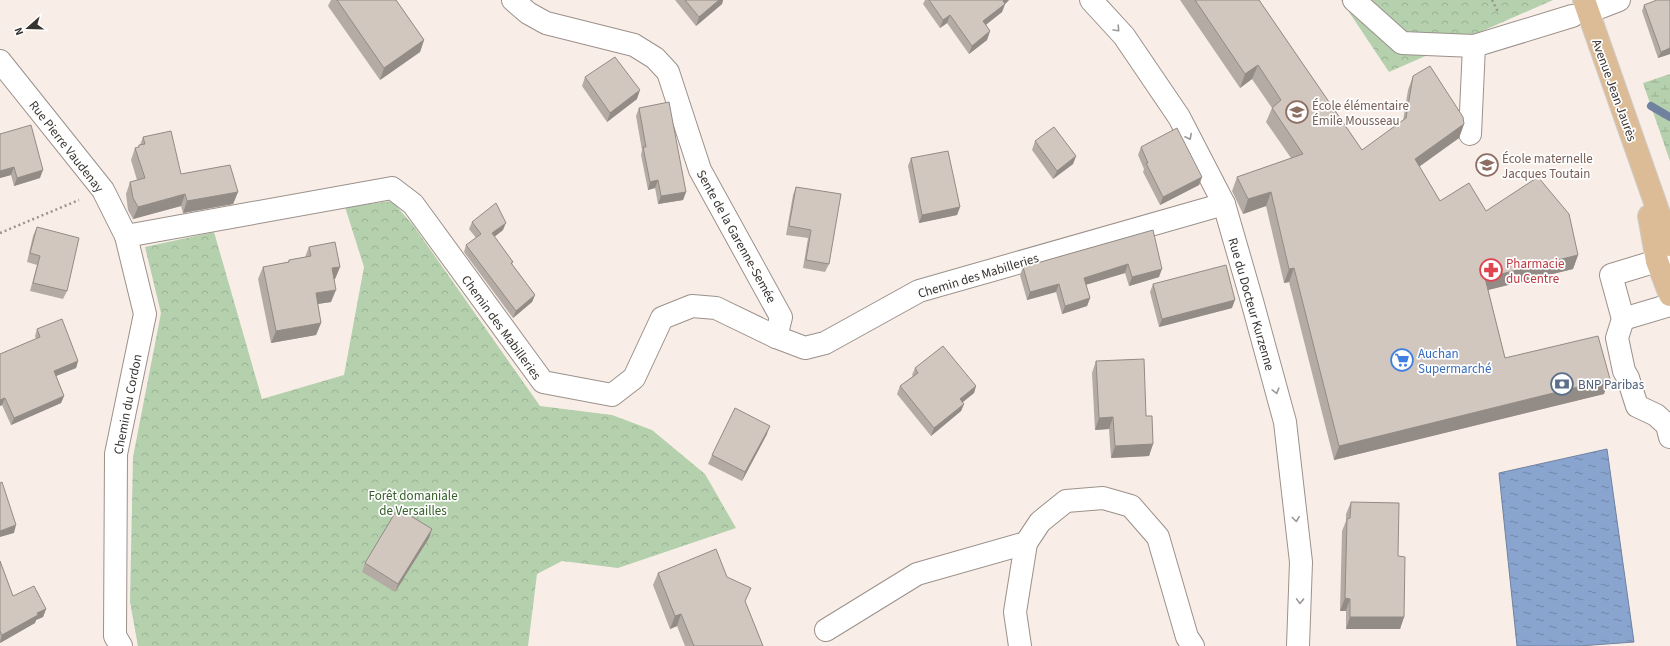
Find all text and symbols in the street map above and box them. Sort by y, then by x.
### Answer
north arrow [8,8,48,48]
one-way arrow [1113,24,1120,32]
text: N [11,25,27,37]
street label: Avenue Jean Jaurès [1587,37,1641,144]
street label: Rue Pierre Vaudenay [25,97,108,196]
place label: École élémentaire Émile Mousseau [1312,97,1409,130]
school or university icon: École élémentaire Émile Mousseau [1284,99,1310,125]
one-way arrow [1184,133,1192,140]
place label: École maternelle Jacques Toutain [1502,150,1593,183]
school or university icon: École maternelle Jacques Toutain [1474,152,1500,178]
street label: Sente de la Garenne-Semée [692,167,780,306]
street label: Rue du Docteur Kurzenne [1223,236,1279,373]
street label: Chemin des Mabilleries [916,249,1041,303]
place label: Pharmacie du Centre [1506,255,1564,288]
pharmacy icon: Pharmacie du Centre [1478,257,1504,283]
street label: Chemin des Mabilleries [457,272,546,384]
place label: Auchan Supermarché [1418,345,1491,378]
supermarket icon: Auchan Supermarché [1389,347,1415,373]
street label: Chemin du Cordon [109,353,147,456]
bank icon: BNP Paribas [1549,371,1575,397]
place label: BNP Paribas [1578,376,1645,394]
one-way arrow [1272,388,1280,394]
park label: Forêt domaniale de Versailles [368,487,458,520]
one-way arrow [1291,516,1300,522]
one-way arrow [1296,598,1304,604]

